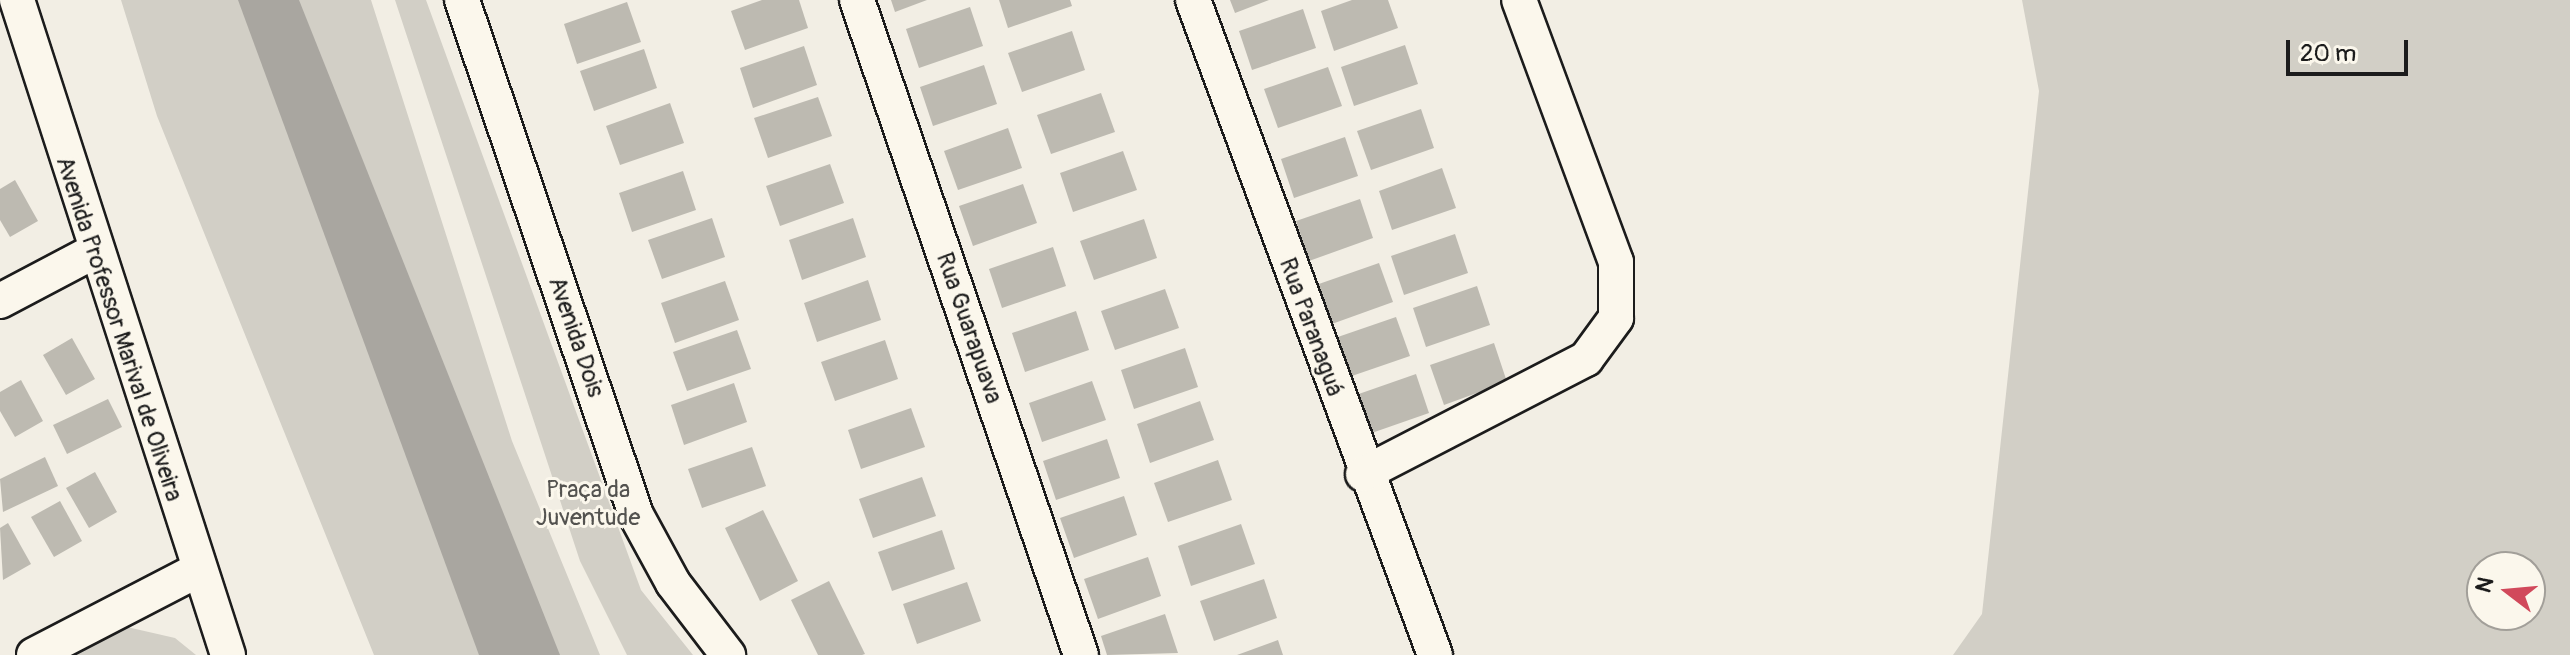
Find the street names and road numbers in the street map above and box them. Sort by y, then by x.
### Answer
street label: Avenida Professor Marival de Oliveira [50,153,188,505]
street label: Rua Guarapuava [930,249,1008,407]
street label: Rua Paranaguá [1273,254,1349,400]
street label: Avenida Dois [542,273,610,401]

